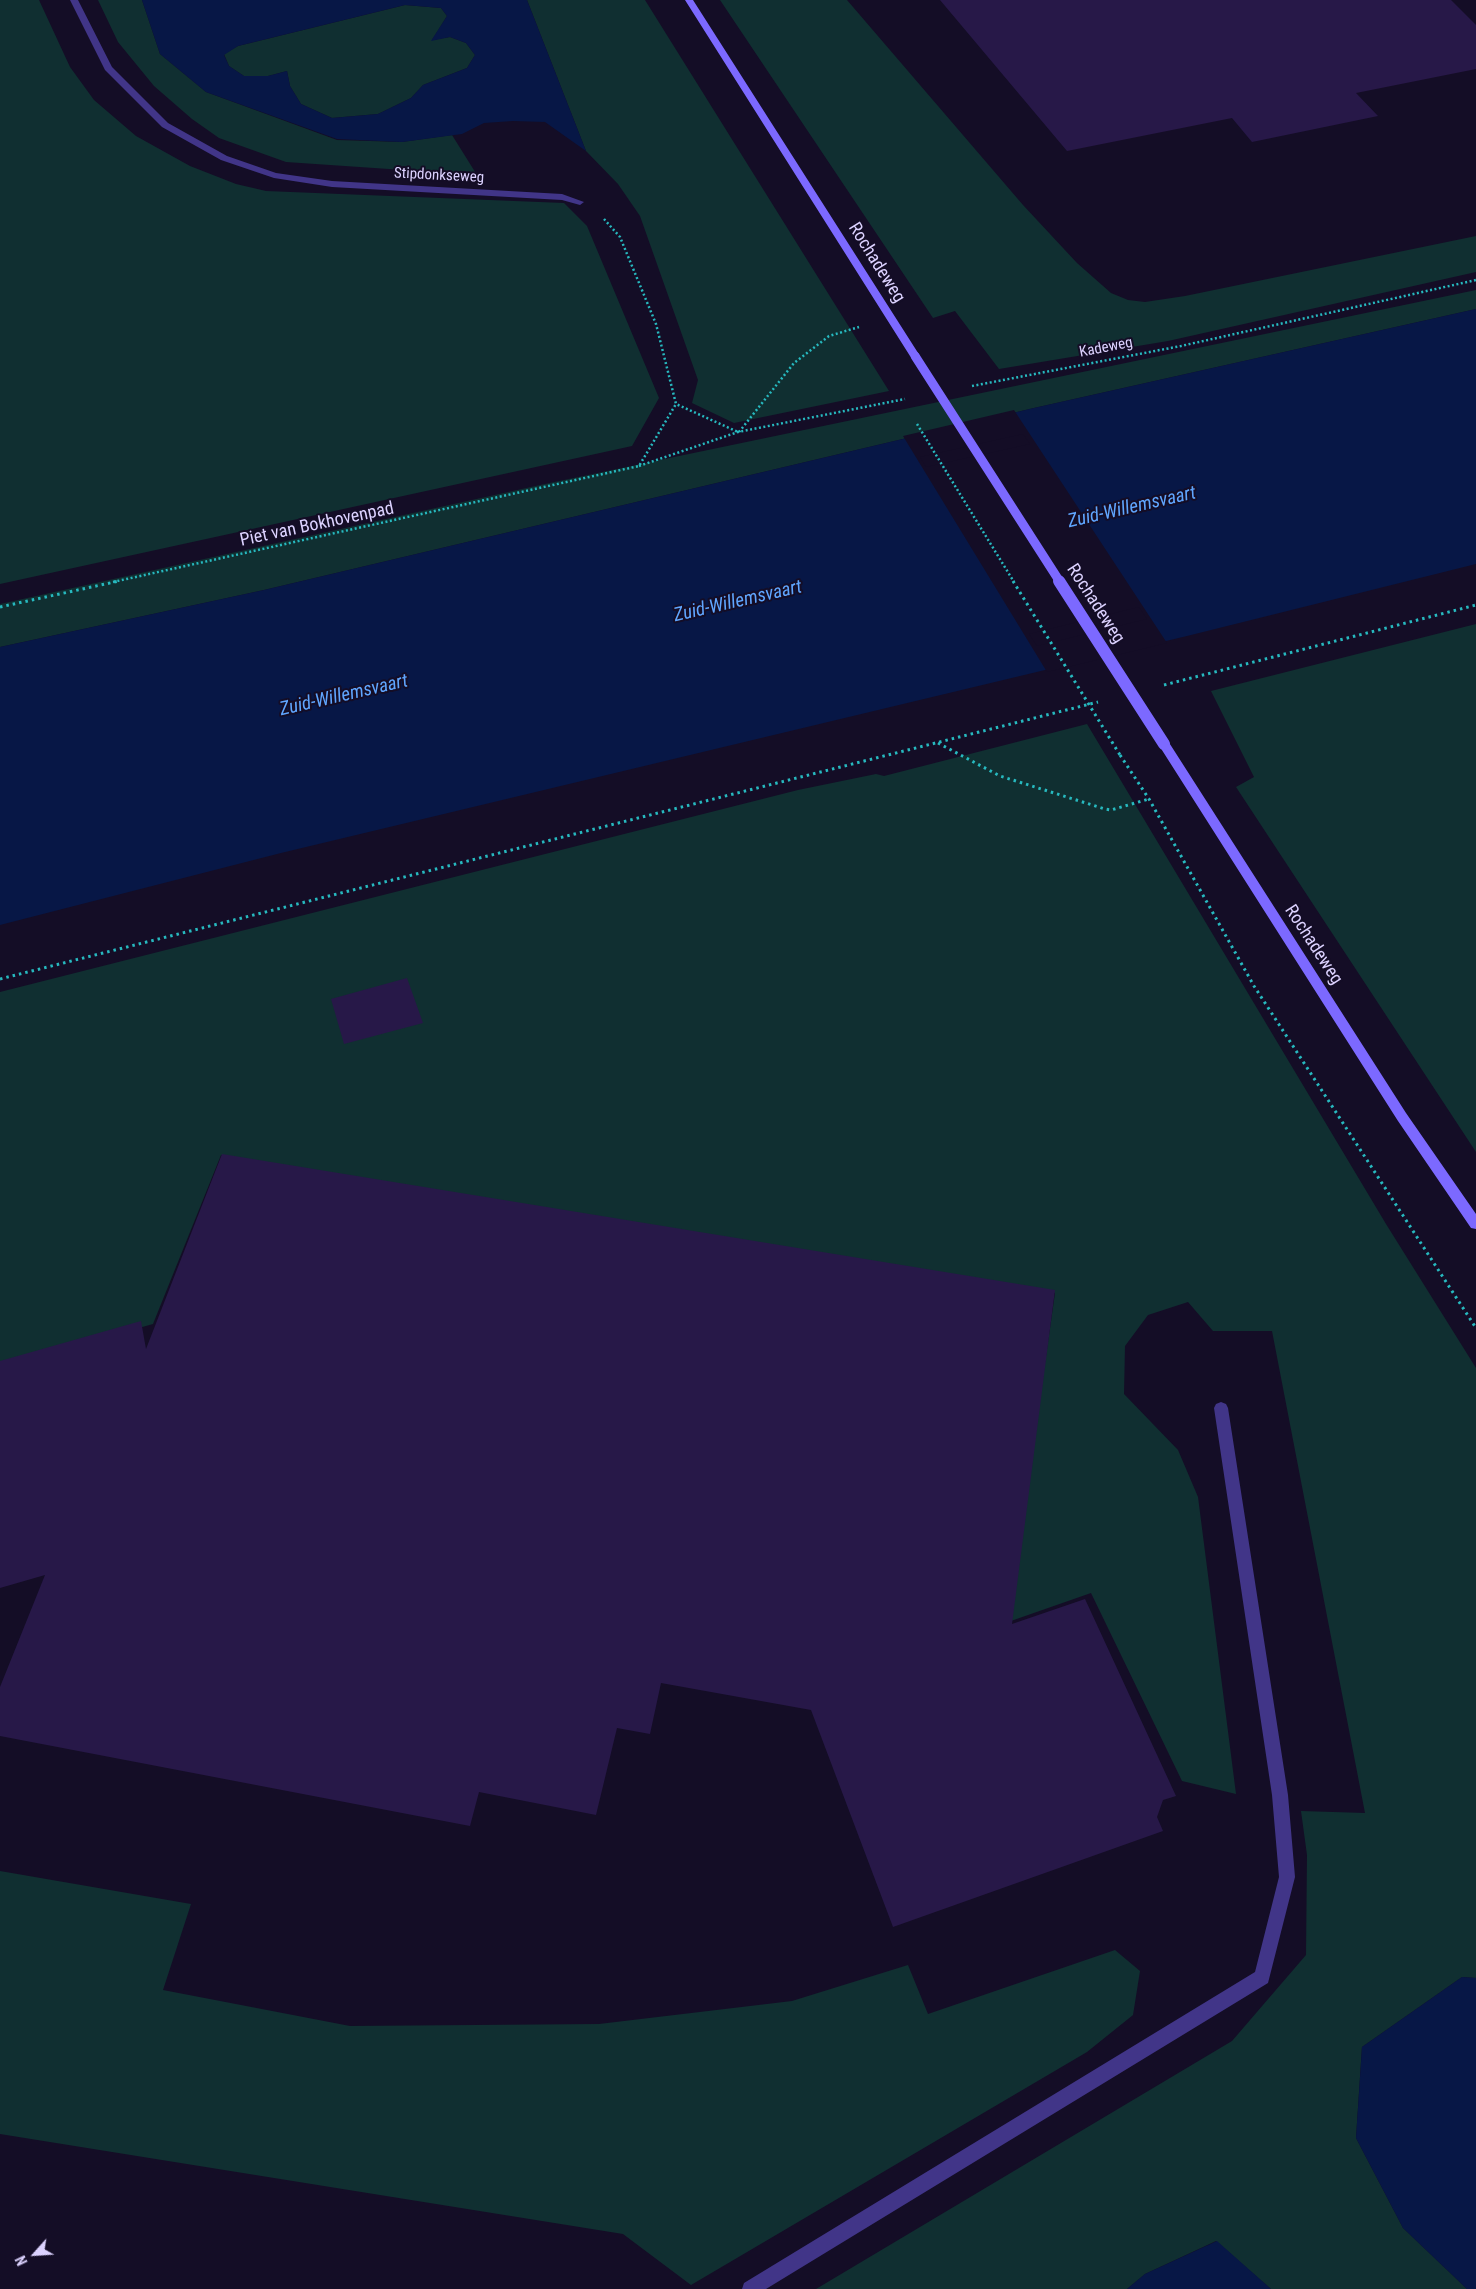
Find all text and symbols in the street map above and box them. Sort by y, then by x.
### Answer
street label: Stipdonkseweg [394,165,484,187]
street label: Rochadeweg [843,219,909,307]
street label: Kadeweg [1078,334,1134,362]
water label: Zuid-Willemsvaart [1066,482,1198,534]
street label: Piet van Bokhovenpad [238,498,396,552]
street label: Rochadeweg [1061,560,1129,648]
water label: Zuid-Willemsvaart [672,576,804,628]
water label: Zuid-Willemsvaart [278,670,410,722]
street label: Rochadeweg [1279,901,1347,989]
north arrow [10,2229,60,2279]
text: N [12,2253,31,2268]

